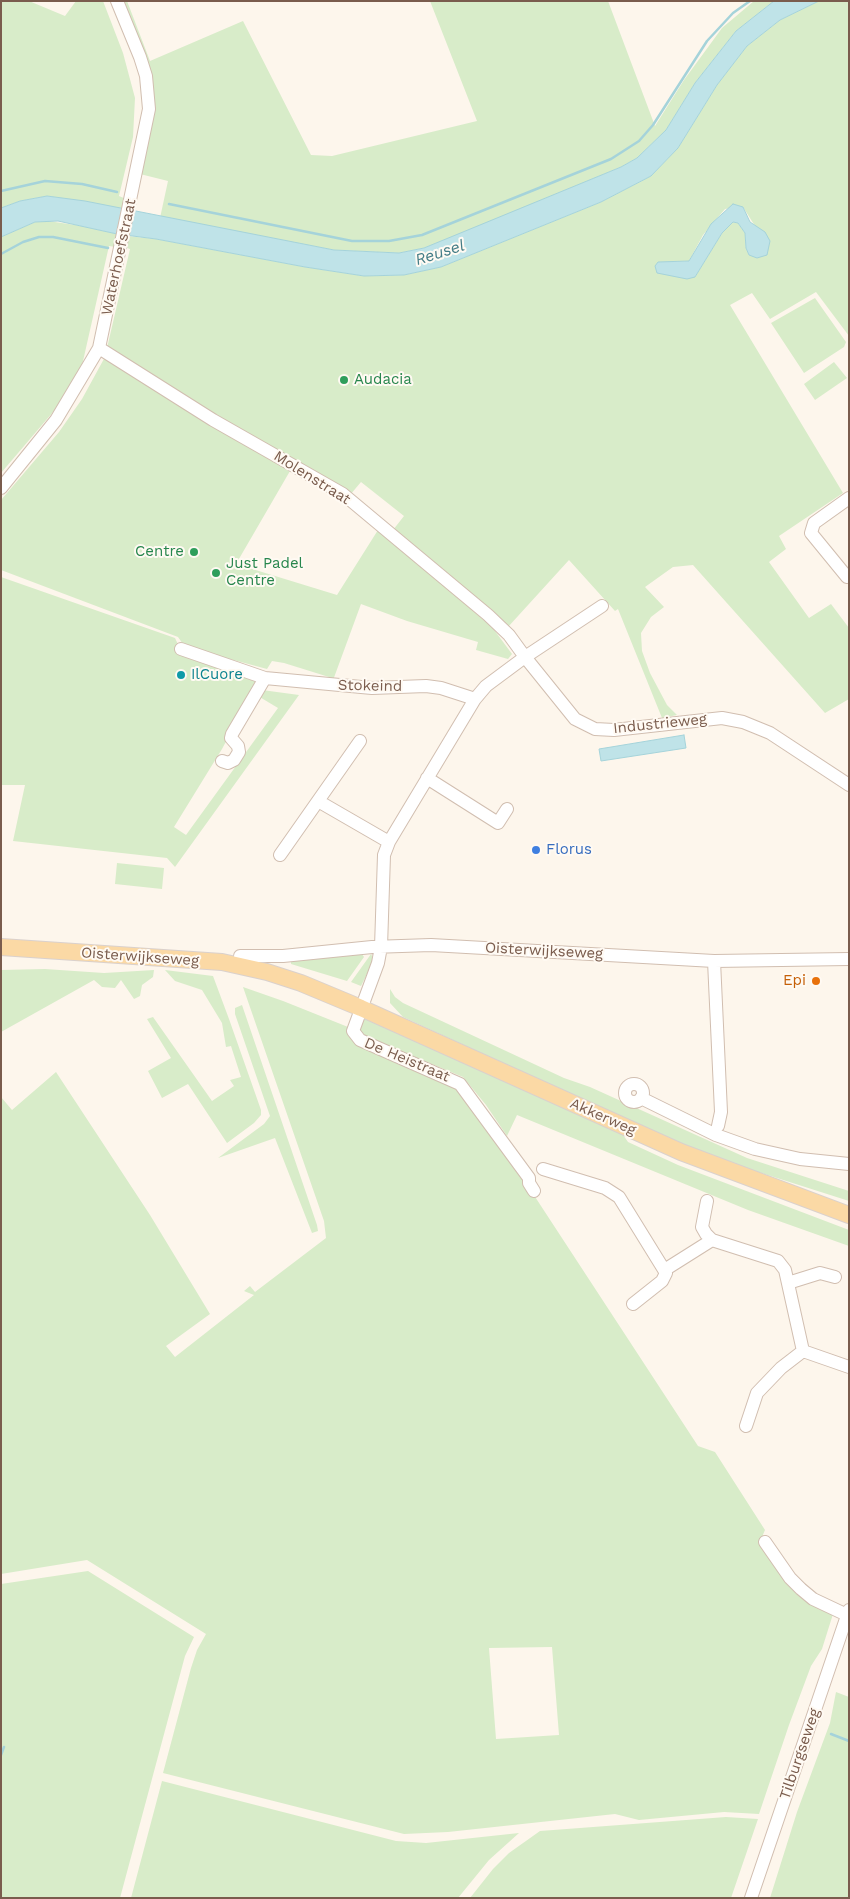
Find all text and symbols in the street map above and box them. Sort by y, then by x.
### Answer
street label: Waterhoefstraat [98,197,140,317]
water label: Reusel [413,236,467,270]
place label: Audacia [354,371,412,389]
marker: Audacia [338,374,350,386]
street label: Molenstraat [270,447,354,509]
place label: Centre [135,543,184,561]
marker: Centre [188,546,200,558]
place label: Just Padel Centre [226,555,303,590]
marker: Just Padel Centre [210,567,222,579]
place label: IlCuore [191,666,243,684]
marker: IlCuore [175,669,187,681]
street label: Stokeind [338,676,402,696]
street label: Industrieweg [612,710,708,738]
place label: Florus [546,841,592,859]
marker: Florus [530,844,542,856]
street label: Oisterwijkseweg [484,939,604,963]
street label: Oisterwijkseweg [80,944,200,970]
place label: Epi [783,972,806,990]
marker: Epi [810,975,822,987]
street label: De Heistraat [362,1034,452,1086]
street label: Akkerweg [567,1094,639,1140]
street label: Tilburgseweg [776,1706,824,1802]

